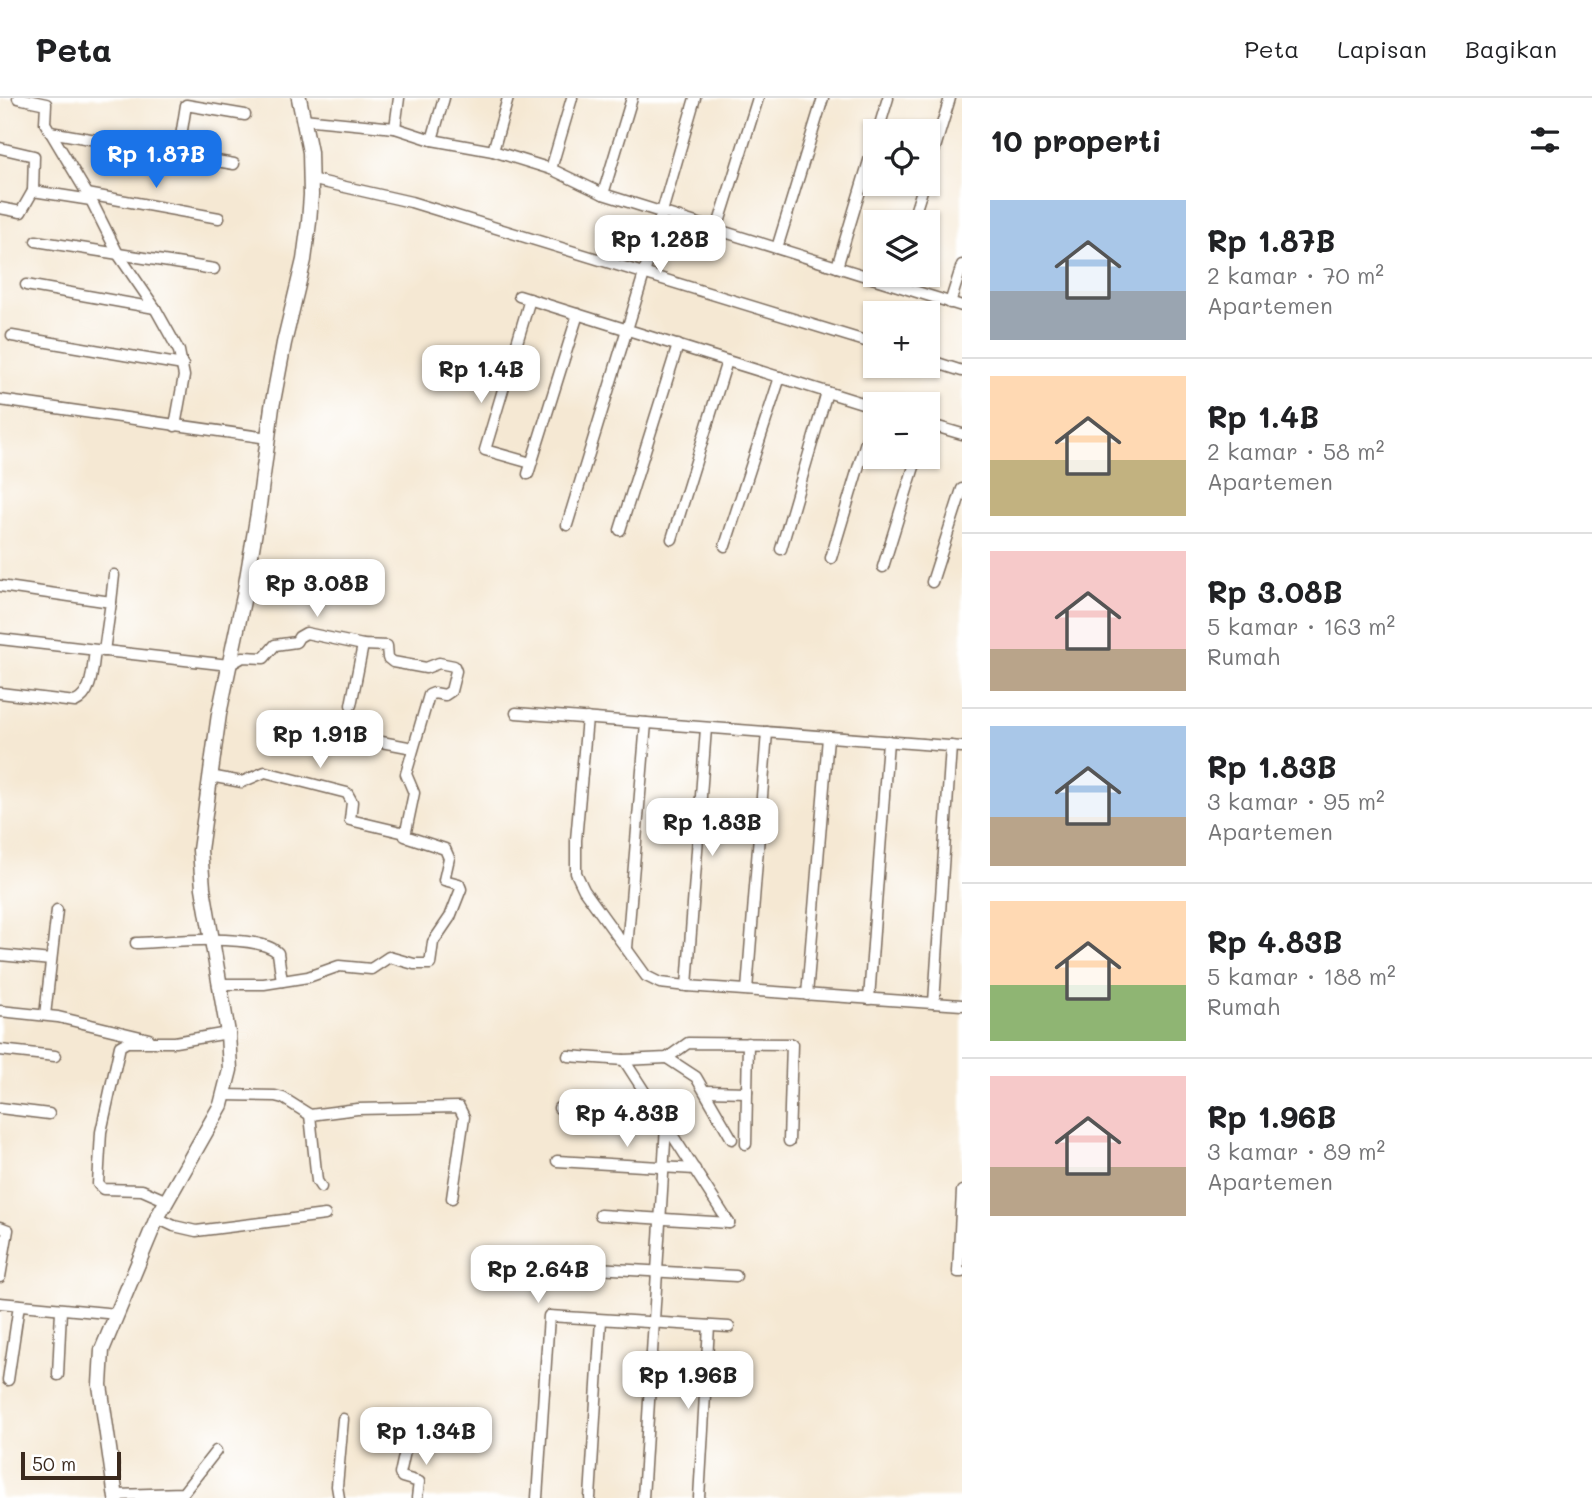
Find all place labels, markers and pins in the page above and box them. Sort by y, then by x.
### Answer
pin: Rp 1.87B [84,130,228,190]
pin: Rp 1.28B [588,216,732,275]
pin: Rp 1.4B [416,345,546,405]
pin: Rp 3.08B [245,560,389,619]
pin: Rp 1.91B [248,710,392,770]
pin: Rp 1.83B [640,798,784,858]
pin: Rp 4.83B [555,1090,699,1149]
pin: Rp 2.64B [466,1246,610,1305]
pin: Rp 1.96B [616,1352,760,1411]
pin: Rp 1.34B [354,1408,498,1467]

